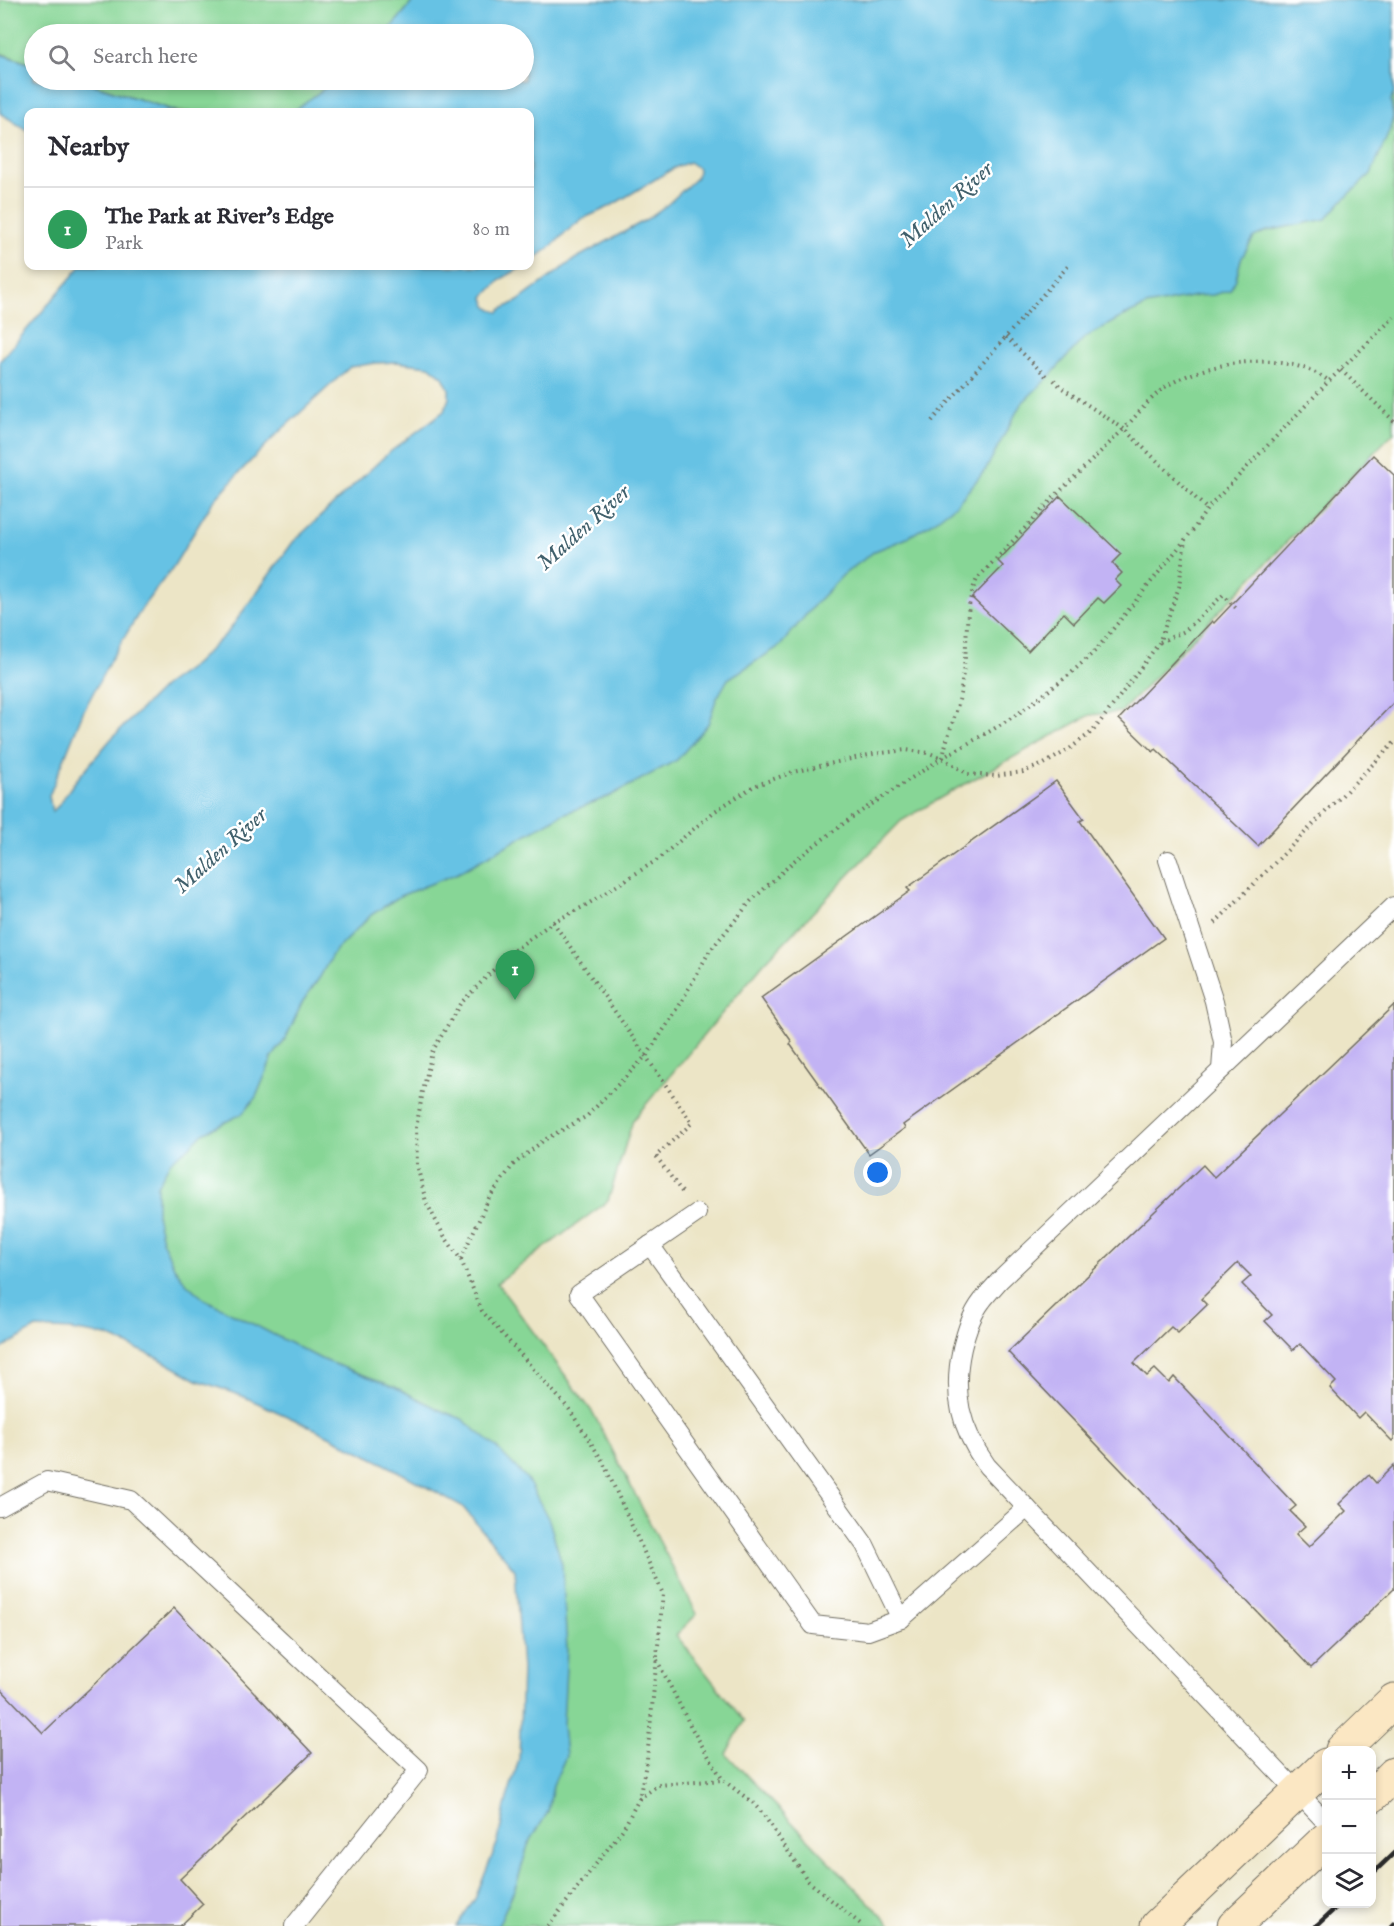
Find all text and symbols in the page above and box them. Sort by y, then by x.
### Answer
search box [24,24,534,90]
icon: search [45,41,78,74]
text: Search here [93,43,198,71]
text: Nearby [48,131,129,164]
water label: Malden River [895,155,1000,254]
text: The Park at River's Edge [105,203,334,231]
text: 1 [64,217,71,242]
text: 80 m [473,217,510,242]
text: Park [105,231,143,256]
water label: Malden River [532,478,637,577]
water label: Malden River [169,801,274,900]
pin: 1 [496,950,534,1000]
your location [863,1158,892,1187]
map controls [1322,1746,1376,1908]
button: + [1322,1746,1376,1800]
button: − [1322,1800,1376,1854]
button: layers [1322,1854,1376,1908]

